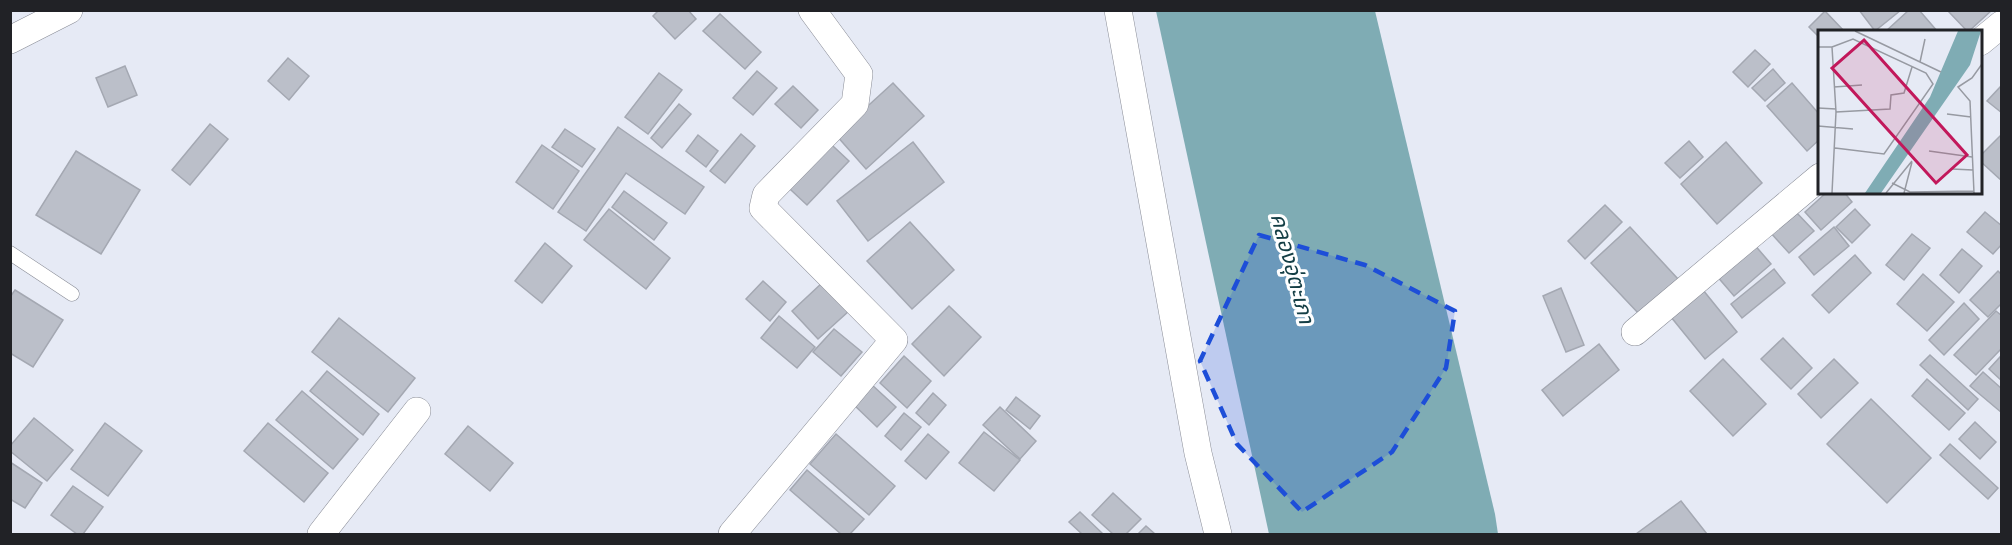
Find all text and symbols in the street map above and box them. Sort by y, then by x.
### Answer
inset map [1818,30,1982,194]
water label: คลองอุ่ตะเภา [1265,210,1320,327]

